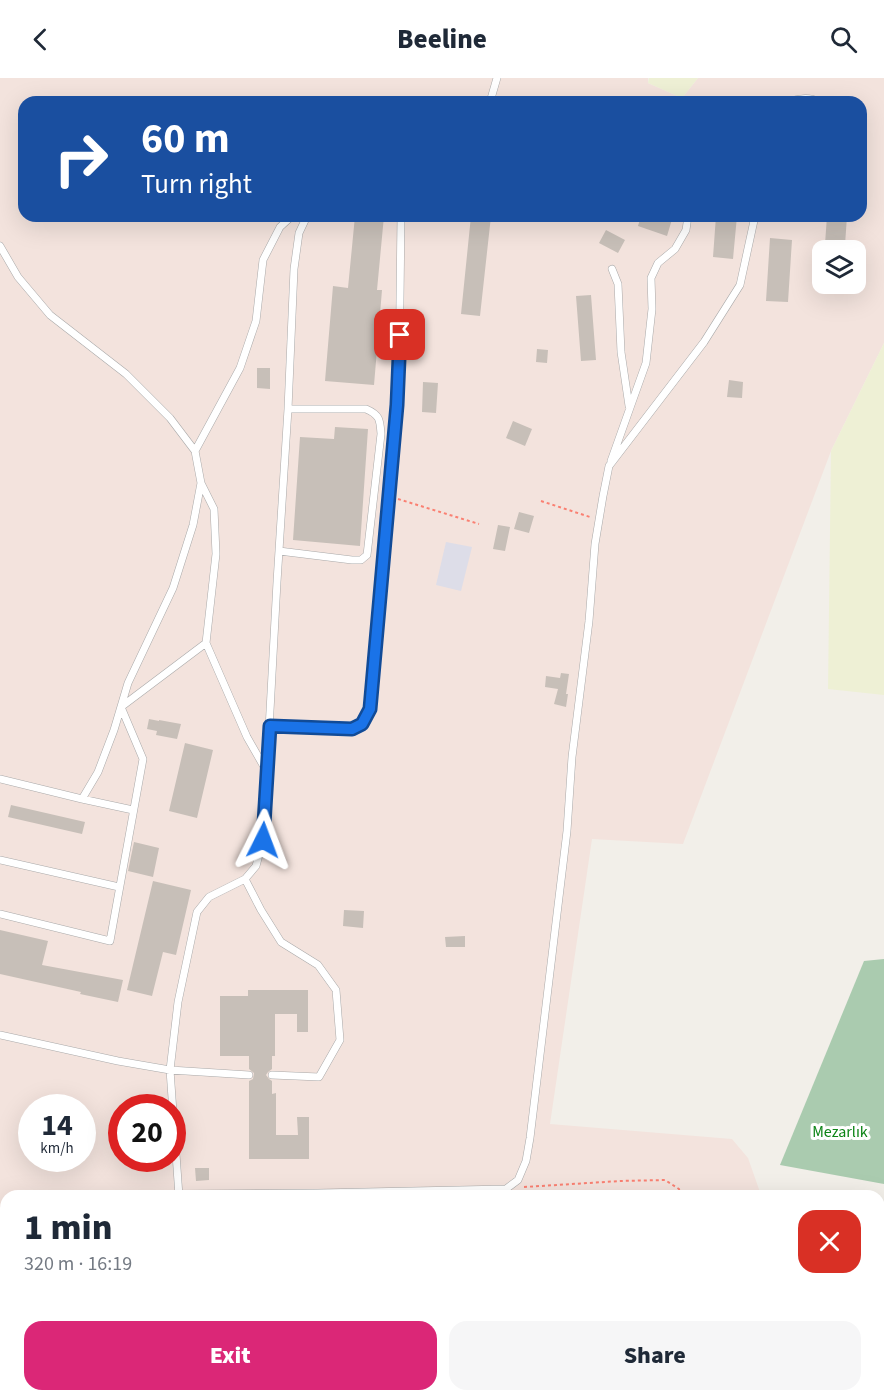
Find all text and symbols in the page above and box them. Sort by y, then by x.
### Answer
text: Beeline [397,20,487,59]
icon: back [24,23,57,56]
icon: search [827,23,860,56]
text: 60 m [141,109,230,169]
icon: right [42,120,120,198]
text: Turn right [141,165,252,204]
map controls [812,240,866,294]
button: layers [812,240,866,294]
pin [374,309,425,360]
icon: arrive [383,318,416,351]
position arrow [231,808,295,872]
speed limit sign: 20 [108,1094,186,1172]
text: 14 [41,1104,73,1147]
park label: Mezarlık [812,1121,868,1143]
text: km/h [40,1138,74,1159]
text: 1 min [24,1202,112,1253]
button: close [798,1210,861,1273]
text: 320 m · 16:19 [24,1250,132,1278]
button: Exit [24,1321,437,1390]
button: Share [449,1321,861,1390]

